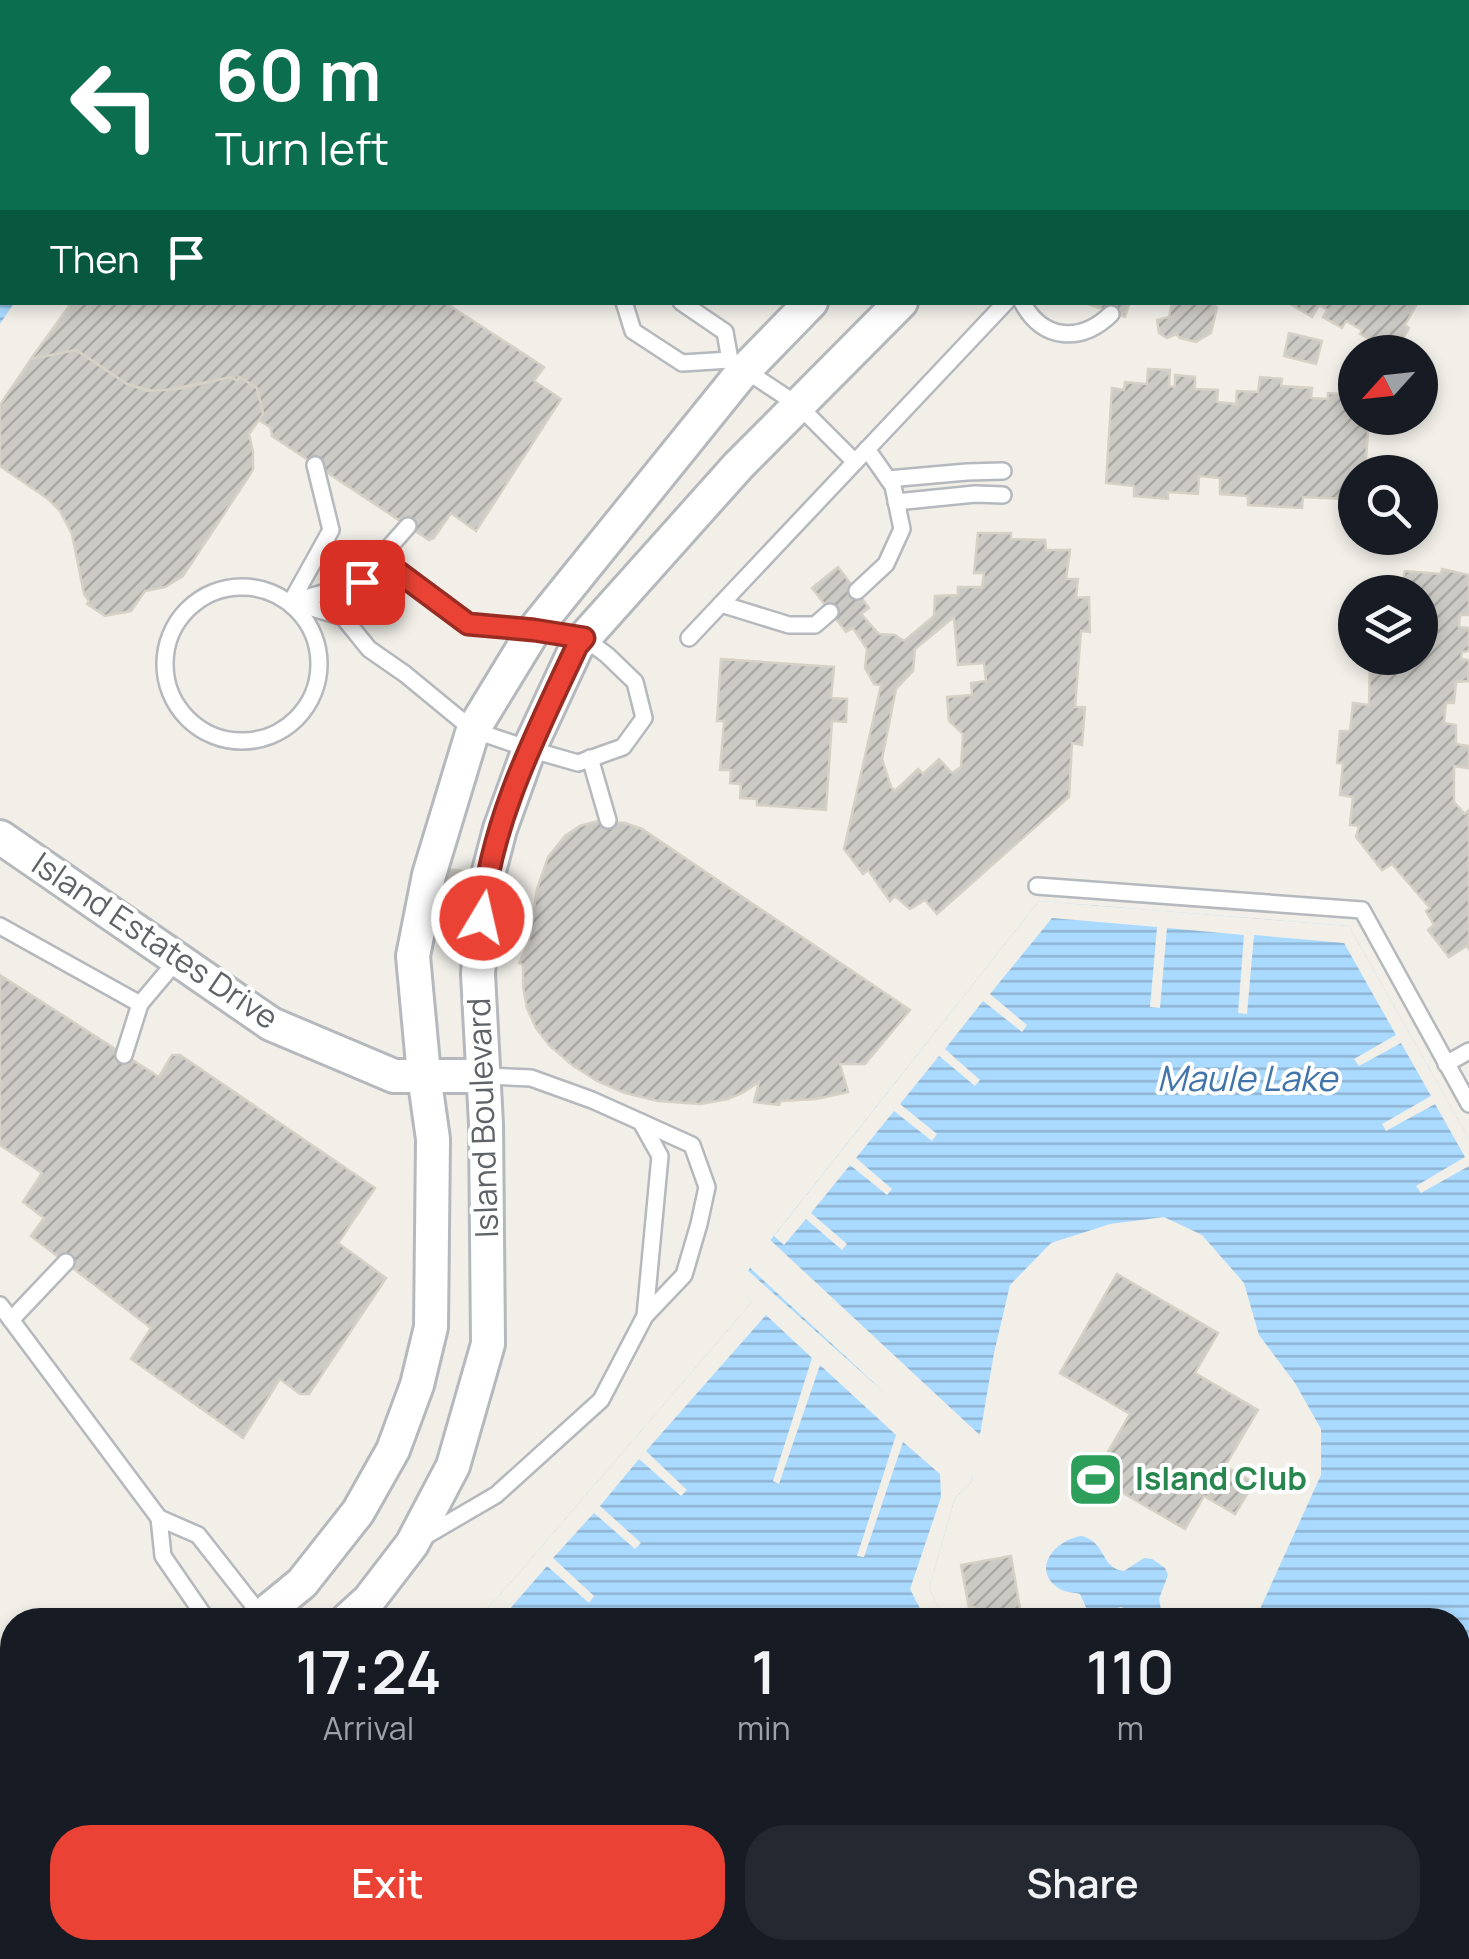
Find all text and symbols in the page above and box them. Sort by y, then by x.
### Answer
text: 60 m [215,26,382,122]
icon: left [50,40,180,170]
text: Turn left [215,117,389,179]
icon: arrive [159,230,214,285]
text: Then [50,232,139,284]
north arrow [1338,335,1438,435]
map controls [1338,335,1438,675]
button: search [1338,455,1438,555]
pin [320,540,405,625]
icon: arrive [335,555,390,610]
button: layers [1338,575,1438,675]
street label: Island Estates Drive [24,841,287,1039]
position arrow [430,866,534,970]
street label: Island Boulevard [456,997,508,1239]
water label: Maule Lake [1157,1054,1340,1102]
sports icon: Island Club [1066,1449,1126,1509]
place label: Island Club [1135,1456,1307,1500]
text: 17:24 [295,1630,442,1712]
text: 1 [751,1630,776,1712]
text: 110 [1086,1630,1175,1712]
text: Arrival [323,1706,414,1750]
text: min [737,1706,791,1750]
text: m [1117,1706,1144,1750]
button: Exit [50,1825,725,1940]
button: Share [745,1825,1420,1940]

